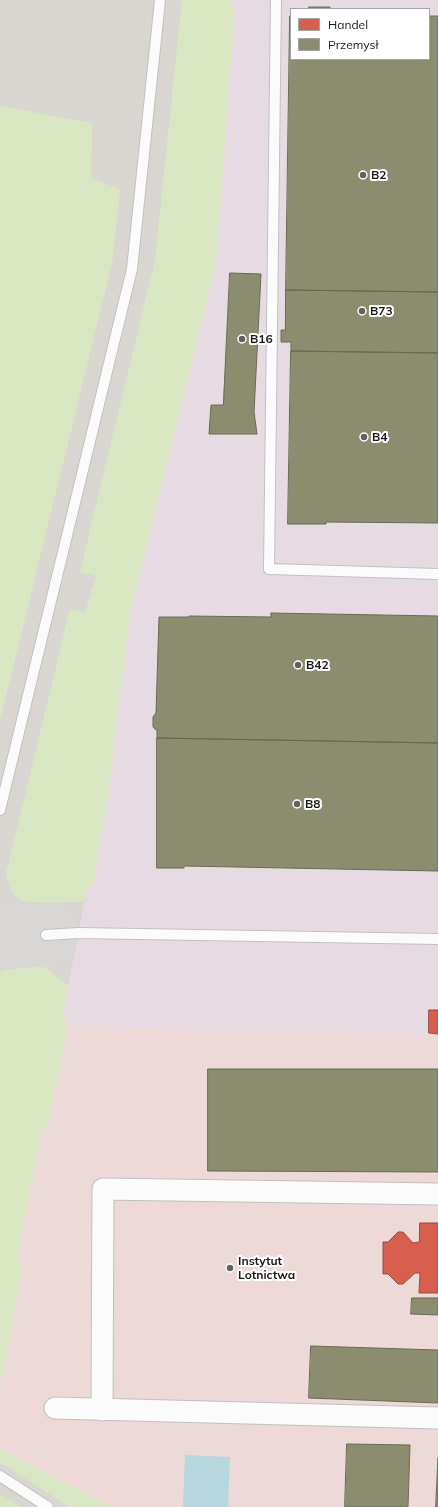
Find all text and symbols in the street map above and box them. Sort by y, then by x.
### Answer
legend [290,8,430,60]
text: Handel [328,17,368,32]
text: Przemysł [328,37,378,52]
place label: B2 [371,168,386,182]
marker: B2 [358,170,368,180]
place label: B73 [370,304,393,318]
marker: B73 [357,306,367,316]
place label: B16 [250,332,273,346]
marker: B16 [237,334,247,344]
place label: B4 [372,430,387,444]
marker: B4 [359,432,369,442]
place label: B42 [306,658,329,672]
marker: B42 [293,660,303,670]
place label: B8 [305,797,320,811]
marker: B8 [292,799,302,809]
place label: Instytut Lotnictwa [238,1254,295,1282]
marker: Instytut Lotnictwa [225,1263,235,1273]

